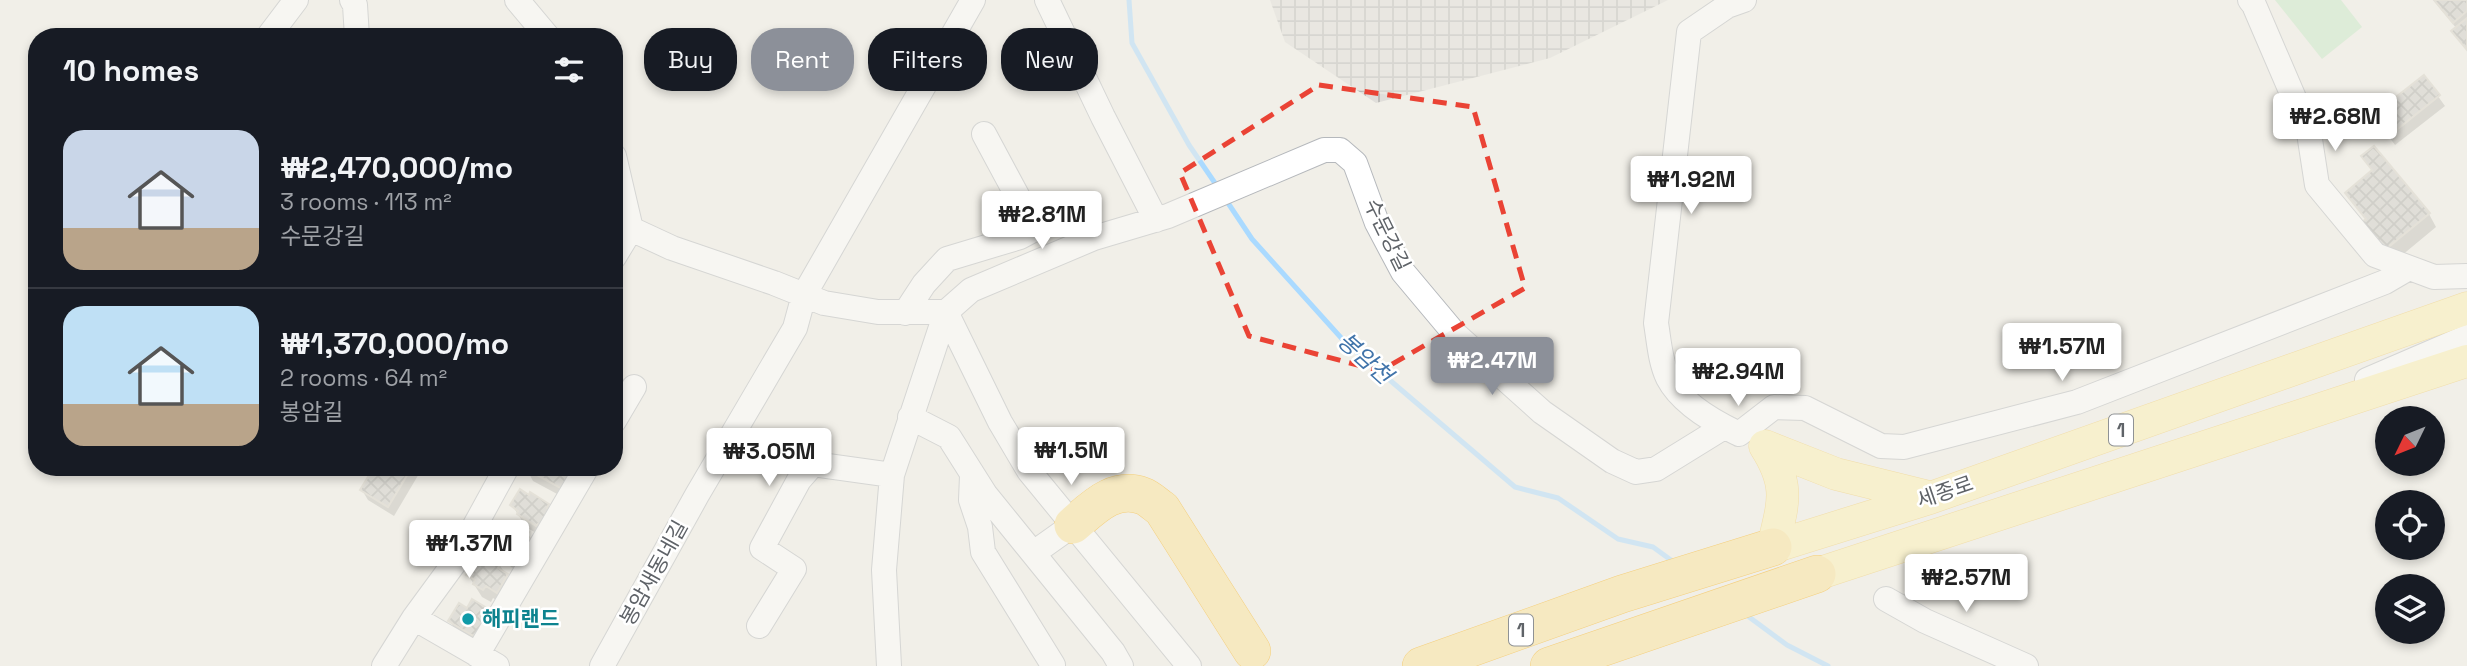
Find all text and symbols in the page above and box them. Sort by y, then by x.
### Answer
chip: Buy [644,28,737,91]
chip: Rent [751,28,854,91]
chip: Filters [868,28,987,91]
chip: New [1001,28,1098,91]
text: 10 homes [63,51,199,90]
icon: filters [550,51,588,89]
pin: ₩2.68M [2278,94,2392,153]
text: ₩2.68M [2289,101,2381,131]
text: ₩2,470,000/mo [280,148,513,187]
pin: ₩1.92M [1634,156,1748,216]
icon: home [119,158,203,242]
text: ₩1.92M [1647,164,1735,194]
text: 3 rooms · 113 m² [280,187,452,217]
pin: ₩2.81M [985,191,1099,251]
street label: 수문강길 [1358,194,1417,275]
text: ₩2.81M [998,199,1086,229]
text: 수문강길 [280,221,365,251]
text: ₩1,370,000/mo [280,324,509,363]
pin: ₩1.57M [2005,324,2119,383]
water label: 봉암천 [1331,326,1401,392]
text: ₩1.57M [2018,331,2106,361]
icon: home [119,334,203,418]
pin: ₩2.47M [1435,338,1549,397]
text: ₩2.47M [1447,345,1537,375]
pin: ₩2.94M [1681,348,1795,408]
text: ₩2.94M [1691,356,1785,386]
text: 2 rooms · 64 m² [280,363,447,393]
text: 봉암길 [280,397,343,427]
north arrow [2375,406,2445,476]
map controls [2375,406,2445,644]
road number: 1 [2109,414,2133,446]
pin: ₩3.05M [712,428,826,488]
pin: ₩1.5M [1022,428,1120,487]
text: ₩1.5M [1034,435,1108,465]
text: ₩3.05M [722,436,816,466]
street label: 세종로 [1913,469,1977,514]
button: locate [2375,490,2445,560]
street label: 봉암새동네길 [614,516,693,630]
pin: ₩1.37M [412,520,526,580]
text: ₩1.37M [425,528,513,558]
pin: ₩2.57M [1909,554,2023,614]
text: ₩2.57M [1921,562,2011,592]
button: layers [2375,574,2445,644]
place label: 해피랜드 [482,605,559,632]
marker: 해피랜드 [460,611,476,627]
road number: 1 [1509,614,1533,646]

